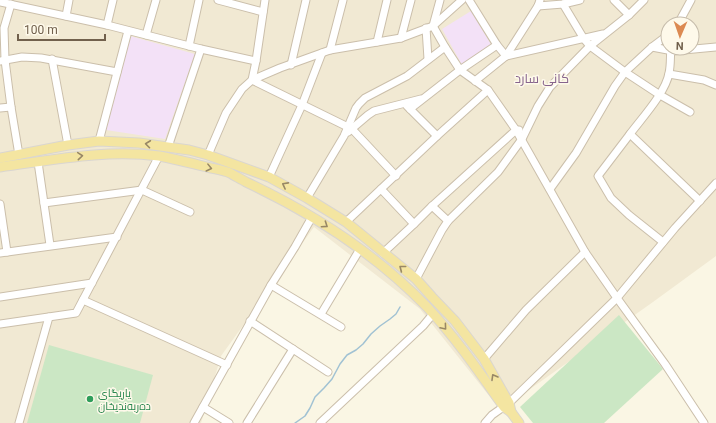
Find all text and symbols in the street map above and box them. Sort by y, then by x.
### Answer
scale bar [18,16,105,42]
north arrow [660,16,700,56]
text: 100 m [24,23,58,37]
text: N [675,39,684,52]
district label: کانی سارد [515,71,569,86]
one-way arrow [144,140,151,149]
one-way arrow [77,151,83,160]
one-way arrow [205,163,212,171]
one-way arrow [281,182,289,190]
one-way arrow [320,220,327,227]
one-way arrow [400,265,407,272]
one-way arrow [440,323,447,330]
one-way arrow [492,374,499,381]
place label: یاریگاى ده‌ربه‌ندیخان [98,387,151,413]
marker: یاریگاى ده‌ربه‌ندیخان [85,394,95,404]

